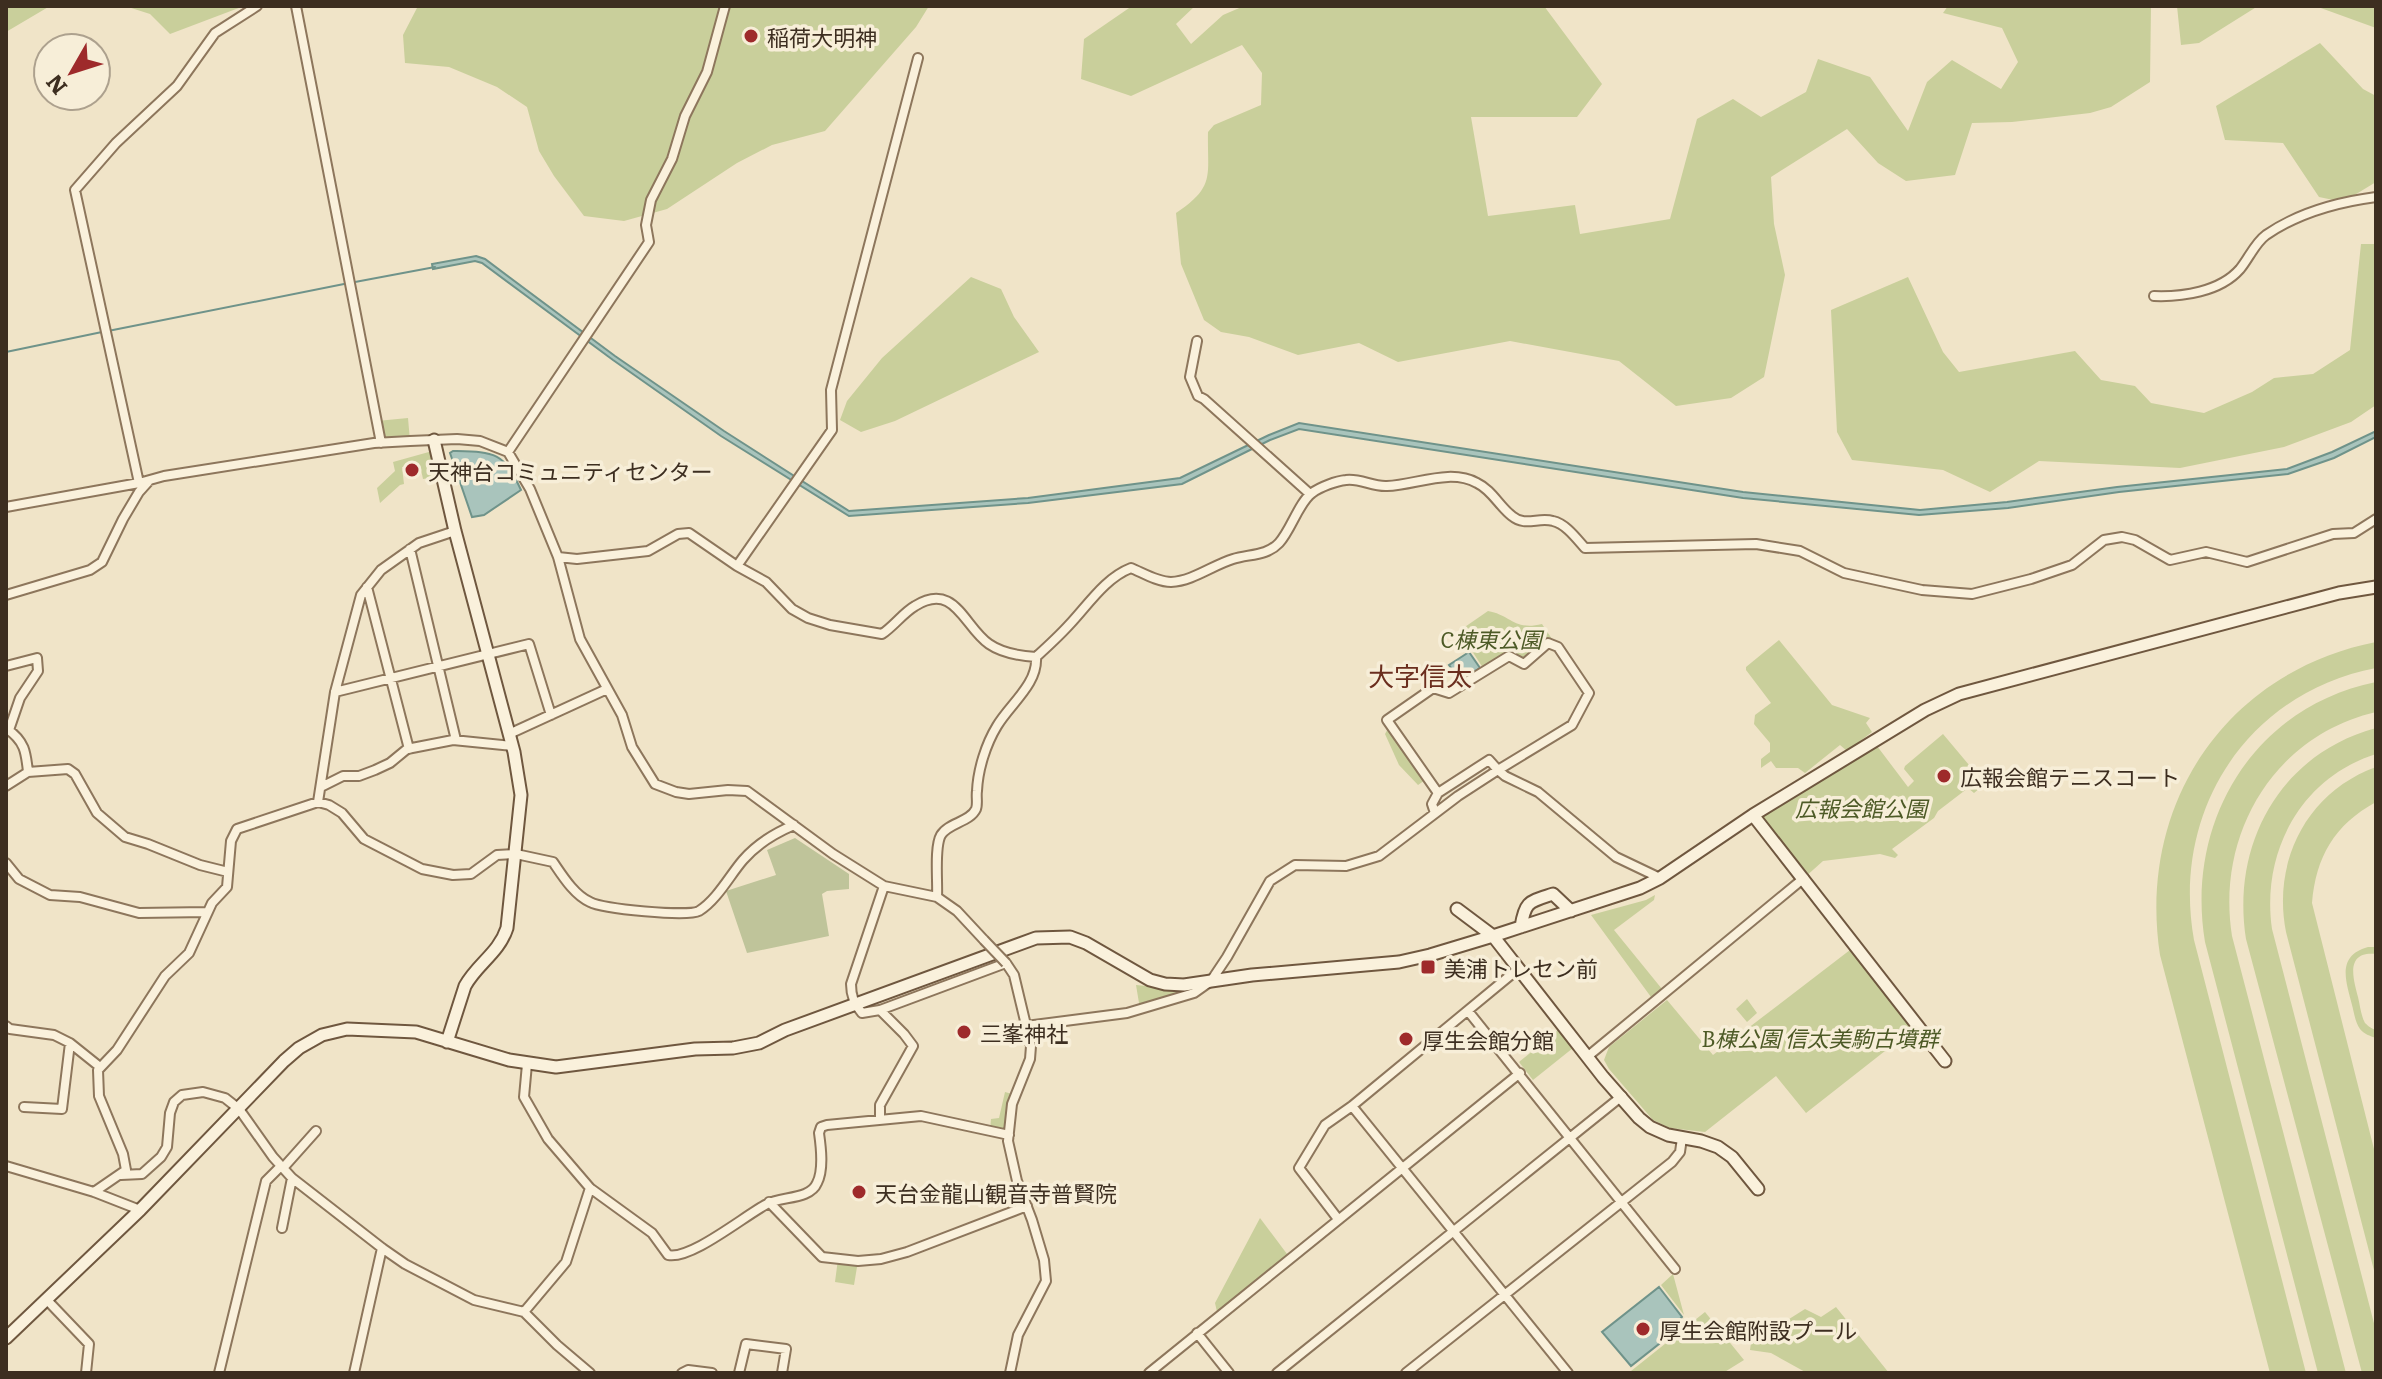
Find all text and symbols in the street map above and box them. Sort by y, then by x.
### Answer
place label: 稲荷大明神 [767,20,877,53]
marker: 稲荷大明神 [742,27,760,45]
north arrow [32,32,112,112]
text: N [37,68,74,103]
place label: 天神台コミュニティセンター [428,454,713,487]
marker: 天神台コミュニティセンター [403,461,421,479]
park label: C棟東公園 [1440,622,1545,655]
district label: 大字信太 [1368,655,1472,694]
place label: 広報会館テニスコート [1960,760,2180,793]
marker: 広報会館テニスコート [1935,767,1953,785]
park label: 広報会館公園 [1795,791,1930,824]
place label: 美浦トレセン前 [1444,951,1598,984]
marker: 美浦トレセン前 [1419,958,1437,976]
place label: 三峯神社 [980,1016,1068,1049]
park label: B棟公園 信太美駒古墳群 [1701,1021,1942,1054]
marker: 三峯神社 [955,1023,973,1041]
place label: 厚生会館分館 [1422,1023,1554,1056]
marker: 厚生会館分館 [1397,1030,1415,1048]
place label: 天台金龍山観音寺普賢院 [875,1176,1117,1209]
marker: 天台金龍山観音寺普賢院 [850,1183,868,1201]
place label: 厚生会館附設プール [1659,1313,1857,1346]
marker: 厚生会館附設プール [1634,1320,1652,1338]

